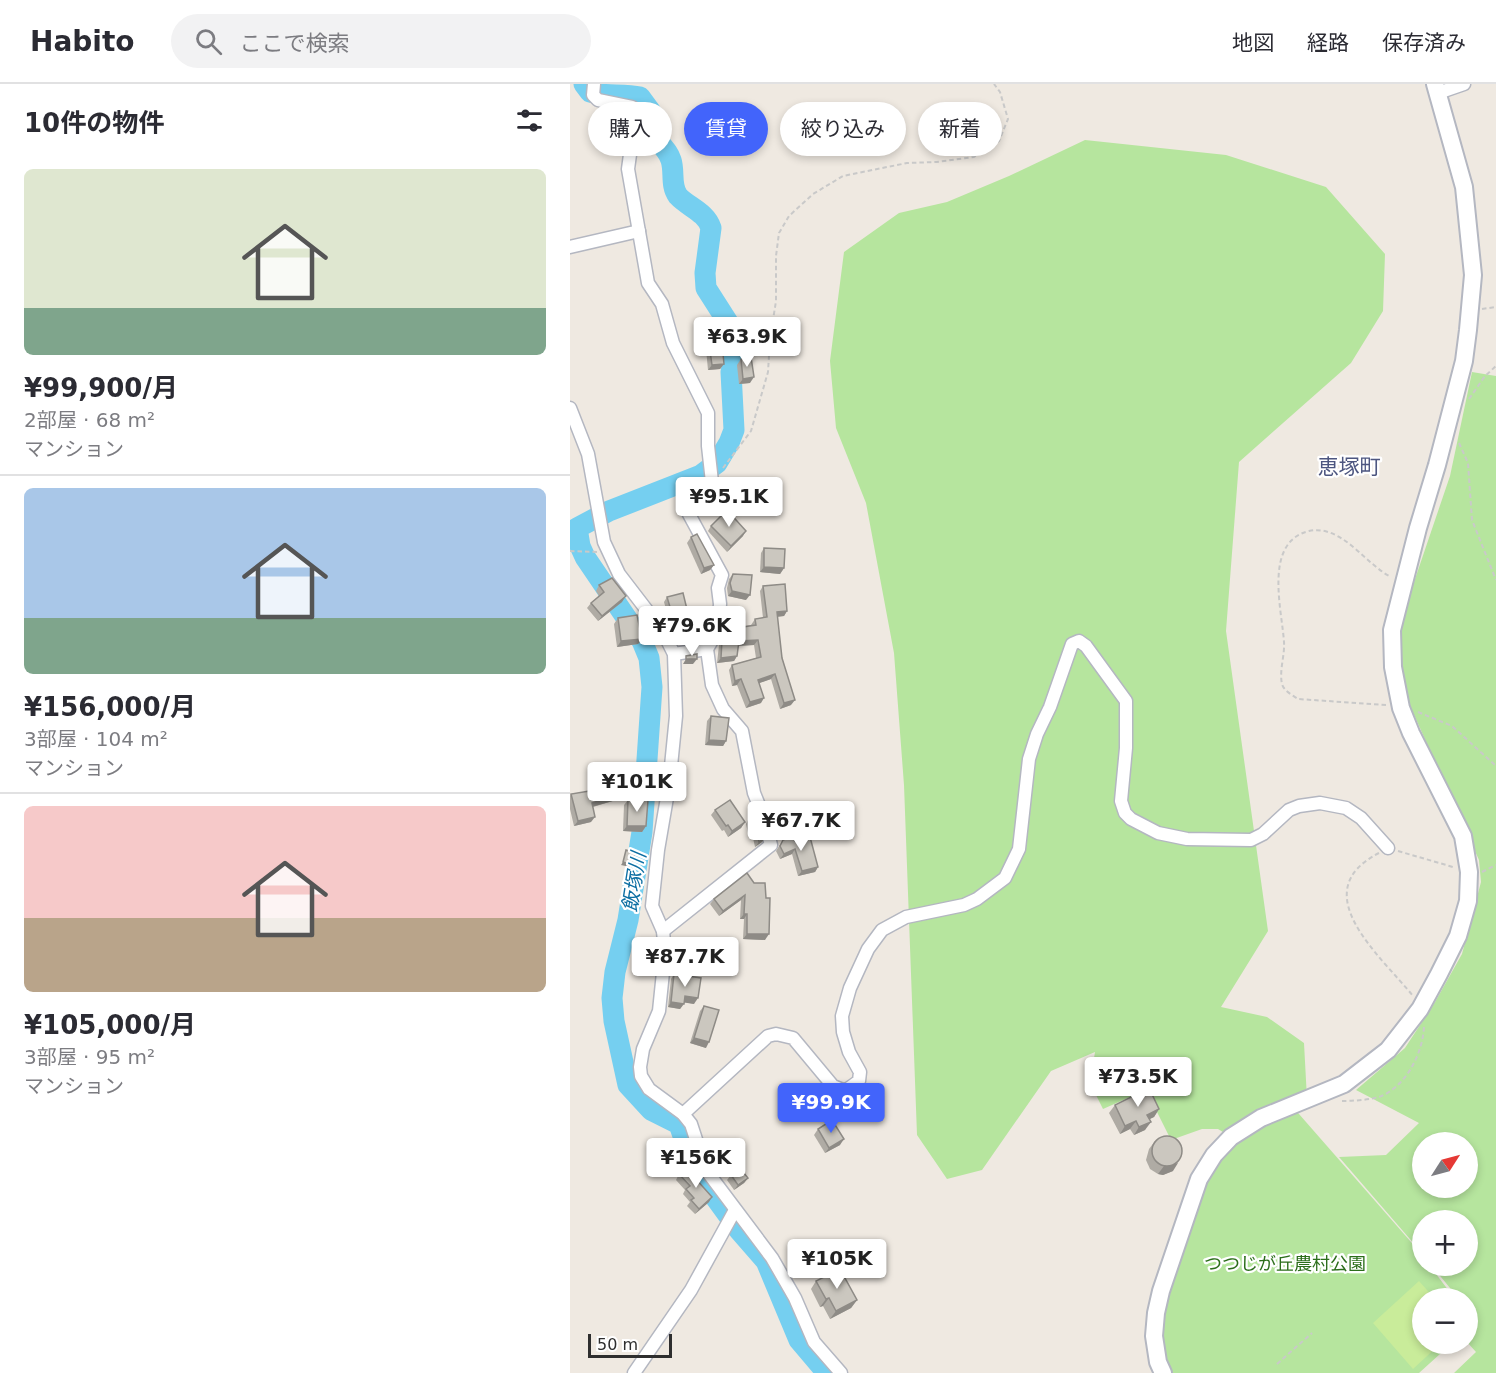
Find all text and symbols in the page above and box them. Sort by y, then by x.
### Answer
search box [171,14,591,68]
text: Habito [30,25,135,58]
icon: search [192,25,225,58]
text: ここで検索 [240,31,350,56]
text: 地図 [1232,31,1274,55]
text: 経路 [1307,31,1349,55]
text: 保存済み [1382,31,1466,55]
chip: 購入 [588,102,672,156]
chip: 賃貸 [684,102,768,156]
chip: 絞り込み [780,102,906,156]
chip: 新着 [918,102,1002,156]
icon: filters [513,104,546,137]
text: 10件の物件 [24,108,164,138]
icon: home [231,208,339,316]
pin: ¥63.9K [698,317,796,368]
text: ¥63.9K [708,324,786,348]
text: ¥99,900/月 [24,373,178,403]
text: 2部屋 · 68 m² [24,408,155,432]
text: マンション [24,437,124,461]
district label: 恵塚町 [1318,455,1381,479]
pin: ¥95.1K [680,477,778,528]
text: ¥95.1K [690,484,768,508]
icon: home [231,527,339,635]
pin: ¥79.6K [643,606,741,657]
text: ¥79.6K [653,613,731,637]
text: ¥156,000/月 [24,692,196,722]
text: 3部屋 · 104 m² [24,727,168,751]
text: マンション [24,756,124,780]
pin: ¥101K [595,762,679,813]
text: ¥101K [601,769,673,793]
pin: ¥67.7K [752,801,850,852]
text: ¥67.7K [762,808,840,832]
icon: home [231,845,339,953]
water label: 飯塚川 [617,849,651,914]
pin: ¥87.7K [636,937,734,988]
text: ¥87.7K [646,944,724,968]
text: ¥105,000/月 [24,1010,196,1040]
text: 3部屋 · 95 m² [24,1045,155,1069]
pin: ¥73.5K [1089,1057,1187,1108]
text: ¥73.5K [1099,1064,1177,1088]
text: マンション [24,1074,124,1098]
pin: ¥99.9K [782,1083,880,1134]
text: ¥99.9K [792,1090,870,1114]
north arrow [1412,1132,1478,1198]
map controls [1412,1132,1478,1354]
pin: ¥156K [654,1138,738,1189]
text: ¥156K [660,1145,732,1169]
button: + [1412,1210,1478,1276]
pin: ¥105K [795,1239,879,1290]
text: ¥105K [801,1246,873,1270]
park label: つつじが丘農村公園 [1204,1253,1366,1274]
button: − [1412,1288,1478,1354]
scale bar [588,1331,672,1358]
text: 50 m [597,1335,638,1354]

